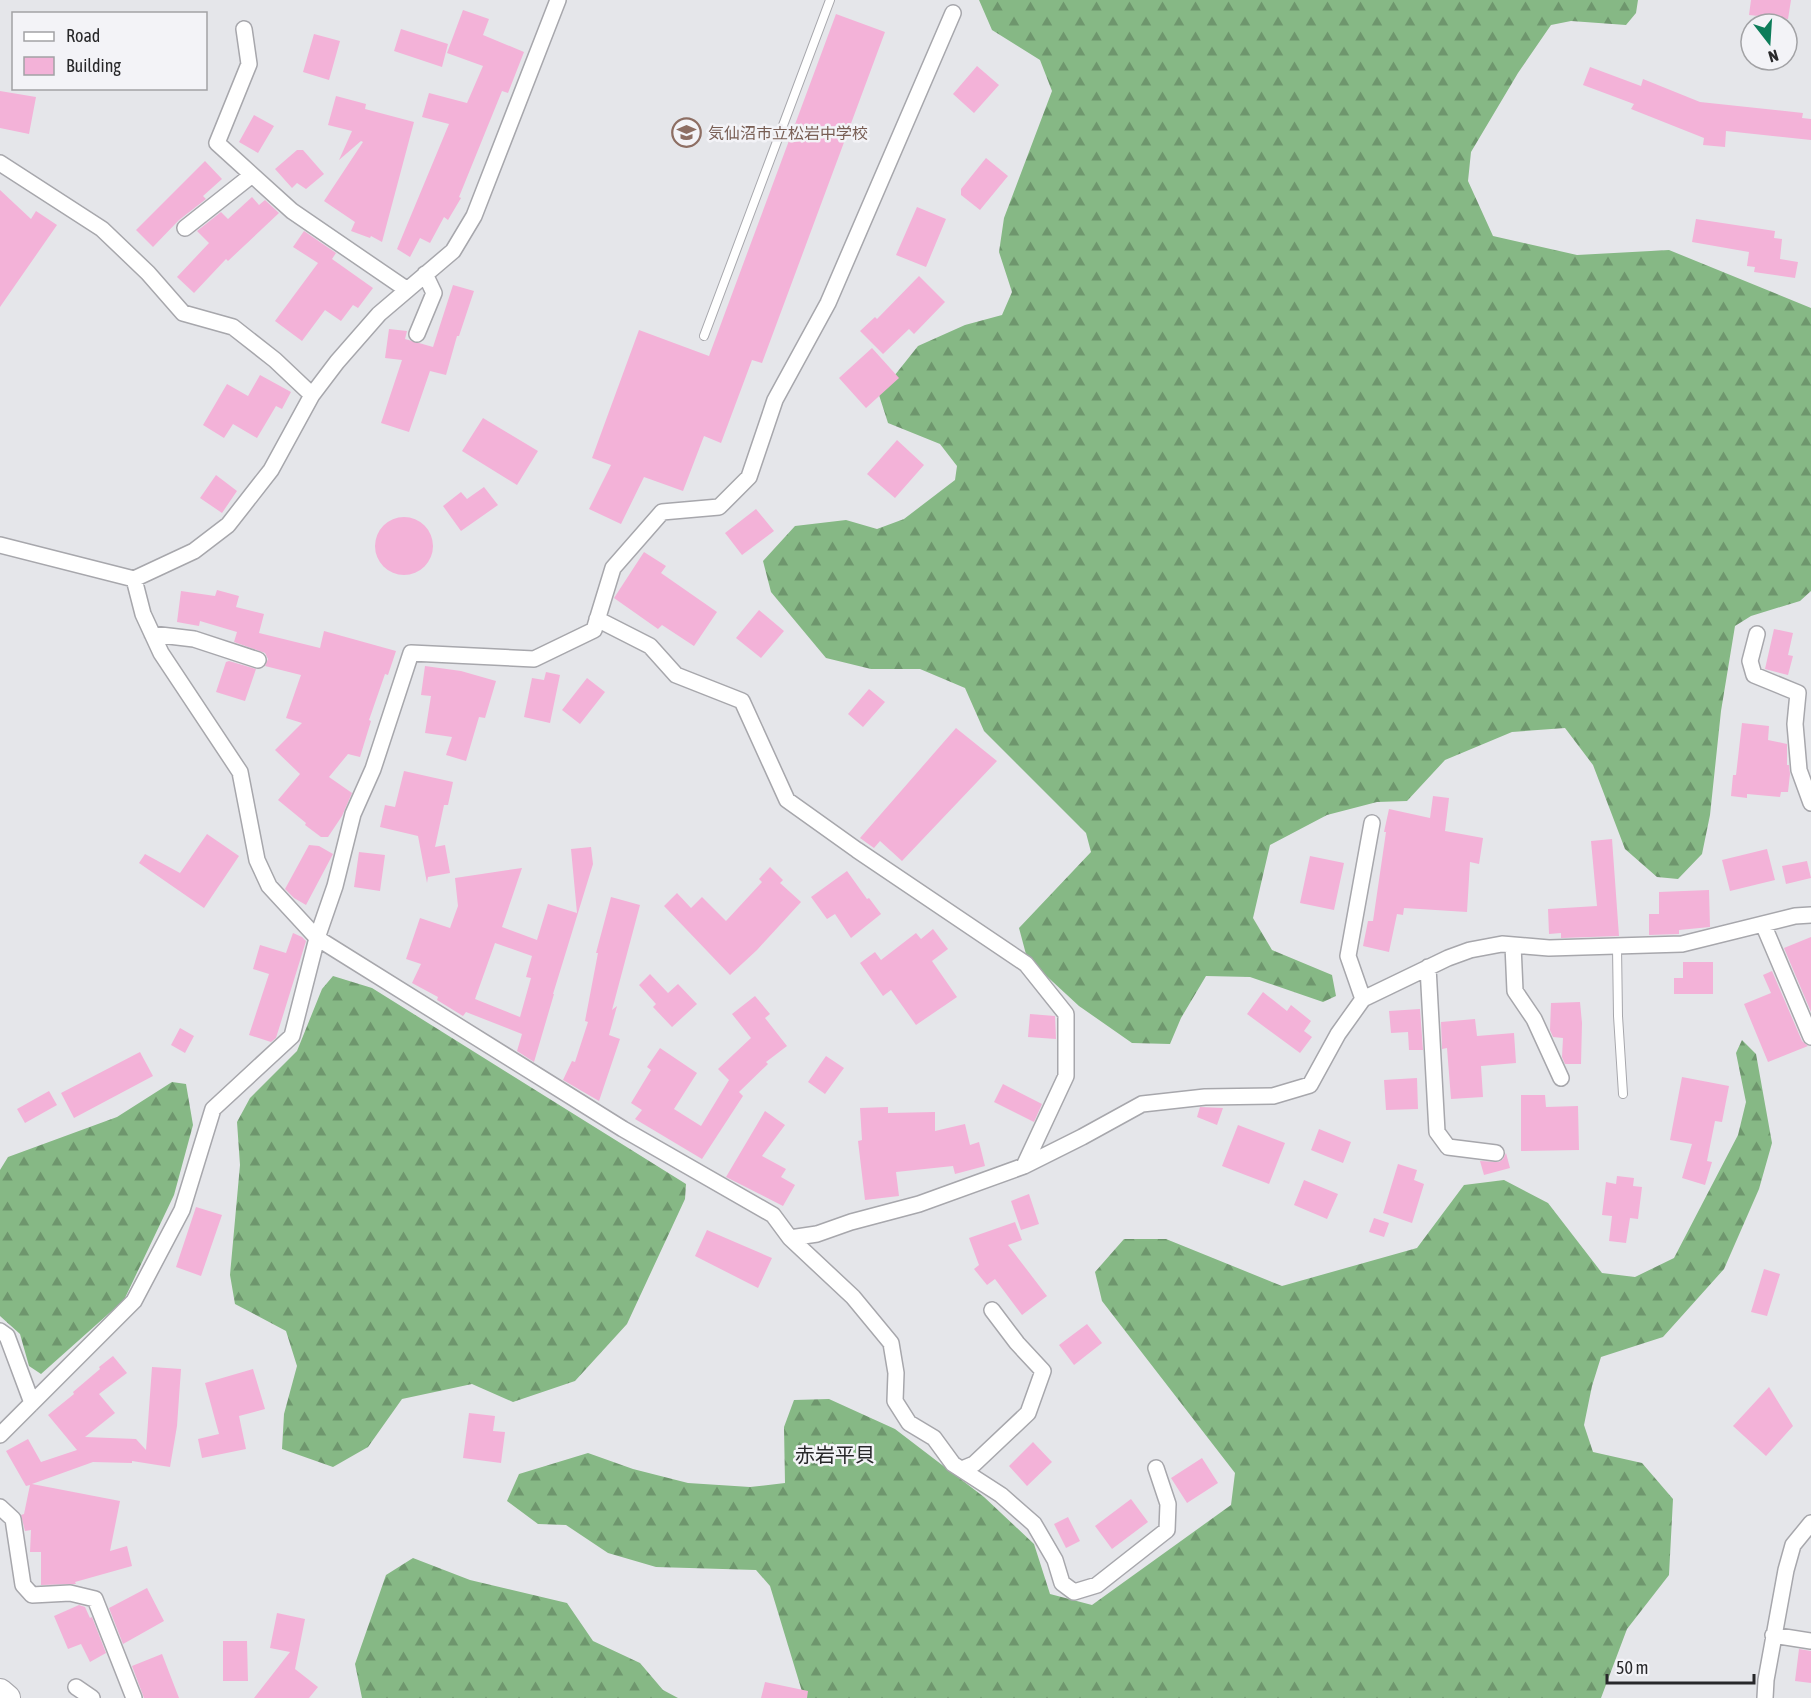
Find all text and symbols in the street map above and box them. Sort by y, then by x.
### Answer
legend [12,12,207,90]
north arrow [1739,12,1799,72]
text: Road [66,25,100,46]
text: N [1766,46,1781,66]
text: Building [66,55,121,76]
school or university icon: 気仙沼市立松岩中学校 [671,117,703,149]
place label: 気仙沼市立松岩中学校 [708,124,868,142]
district label: 赤岩平貝 [795,1443,875,1466]
scale bar [1607,1647,1754,1685]
text: 50 m [1616,1657,1648,1678]

